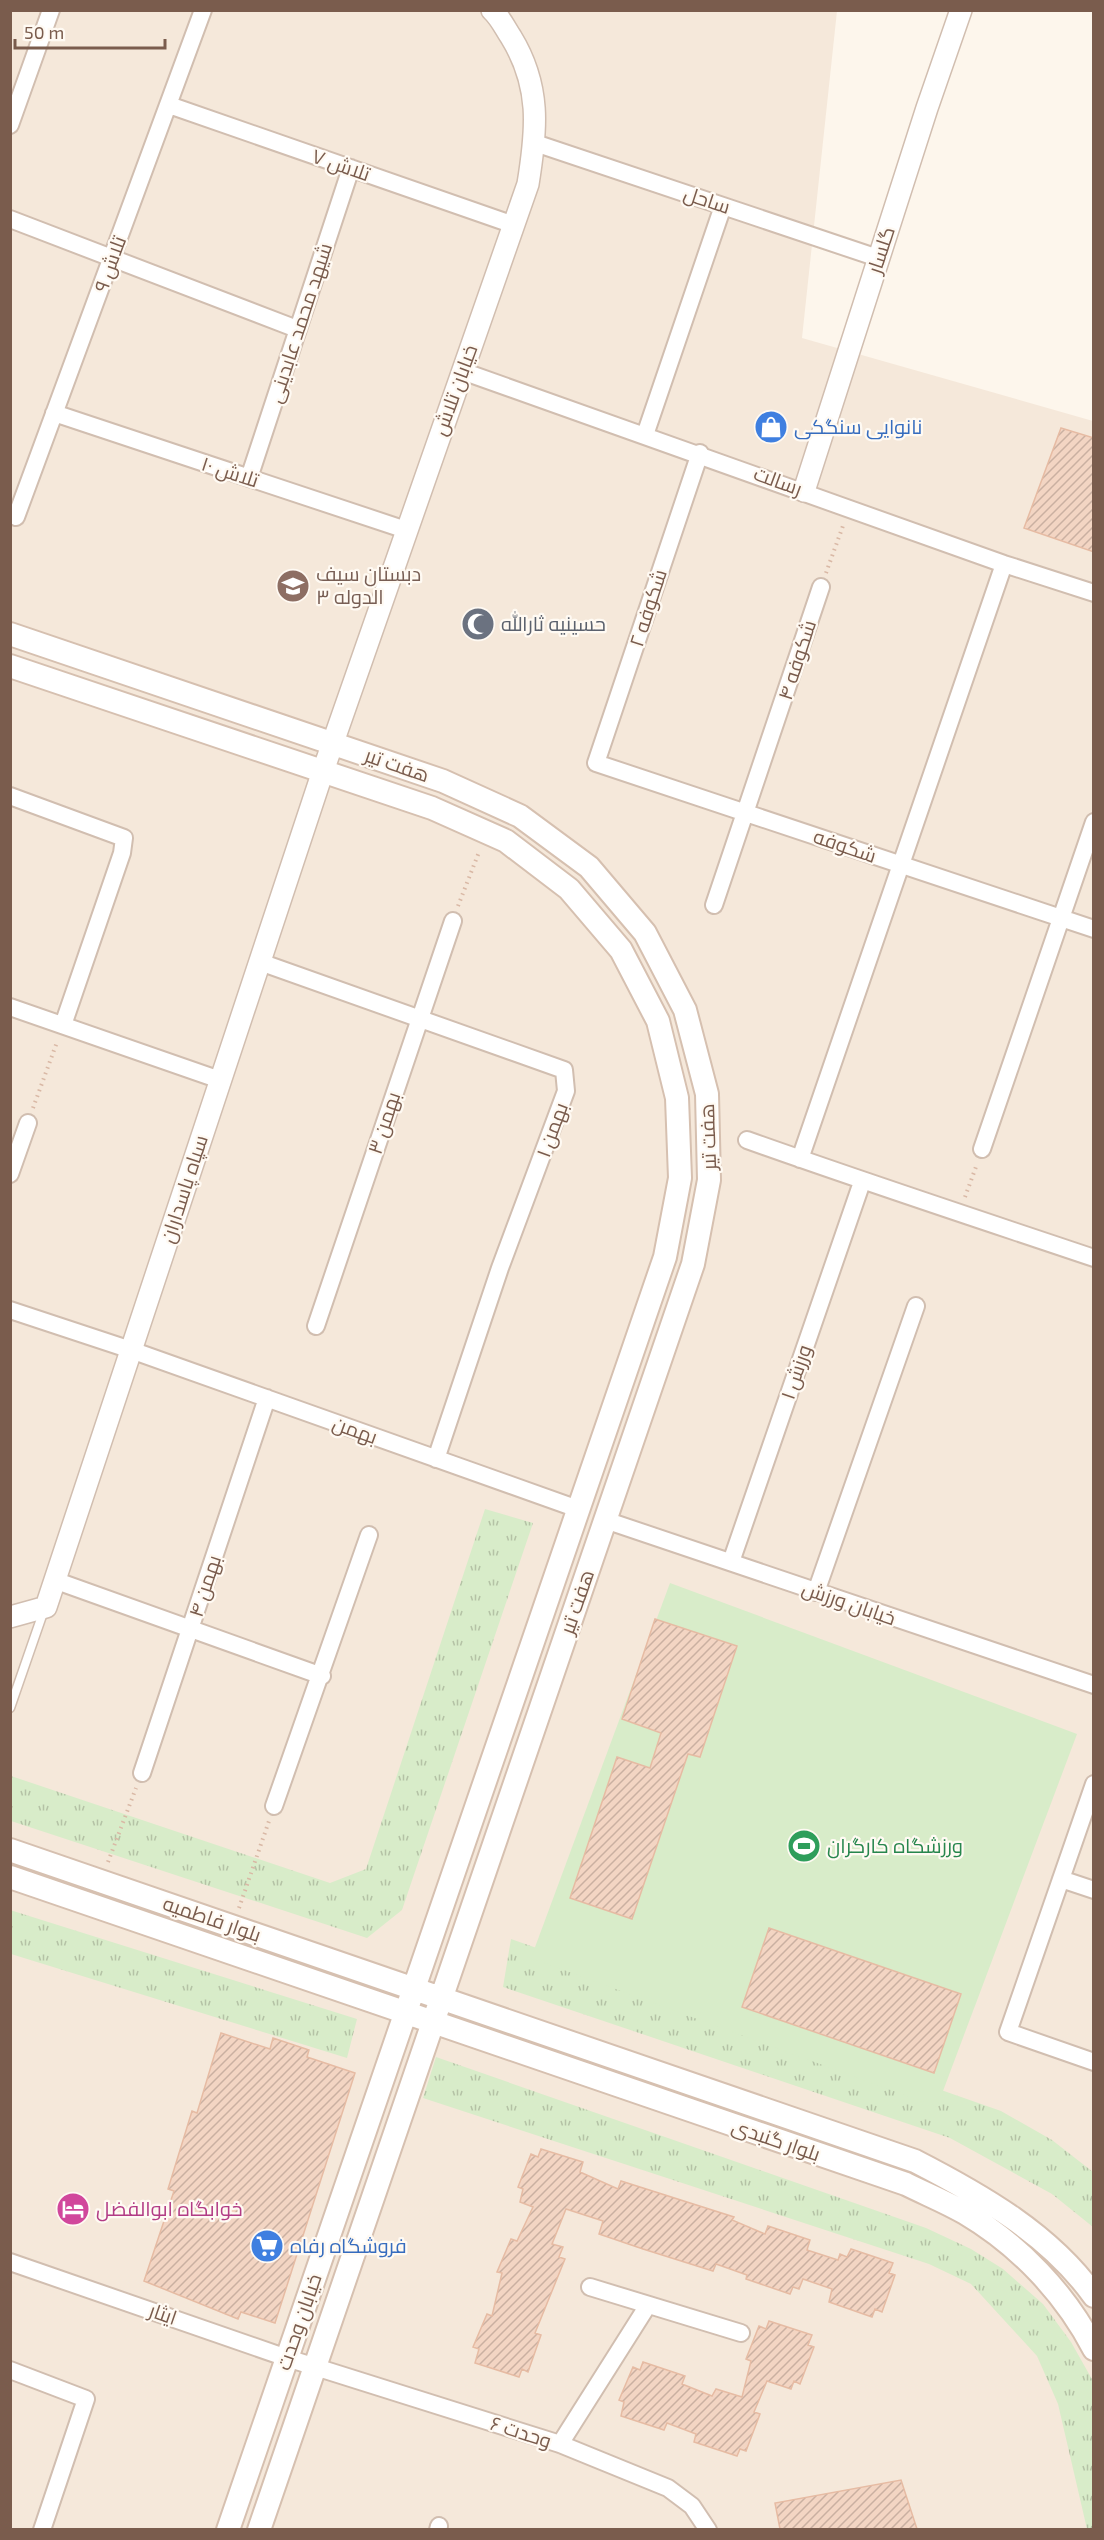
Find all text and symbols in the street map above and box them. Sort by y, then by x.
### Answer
scale bar [15,12,165,50]
text: 50 m [24,21,64,43]
street label: تلاش ۷ [308,143,374,187]
street label: ساحل [680,180,734,220]
street label: گلسار [861,223,900,277]
street label: تلاش ۹ [88,232,132,296]
street label: شیهد محمد عابدینی [262,240,338,406]
street label: خیابان تلاش [427,341,483,439]
shop icon: نانوایی سنگکی [753,409,789,445]
place label: نانوایی سنگکی [794,414,922,440]
street label: تلاش ۱۰ [198,451,263,494]
street label: رسالت [751,460,806,501]
place label: دبستان سیف الدوله ۳ [316,561,421,609]
street label: شکوفه ۲ [623,566,672,650]
school or university icon: دبستان سیف الدوله ۳ [275,568,311,604]
mosque icon: حسینیه ثارالله [460,606,496,642]
place label: حسینیه ثارالله [501,611,606,636]
street label: شکوفه ۴ [772,617,821,703]
street label: هفت تیر [361,742,433,787]
street label: شکوفه [810,823,880,868]
street label: بهمن ۳ [362,1089,406,1157]
street label: بهمن ۱ [530,1099,574,1161]
street label: هفت تیر [694,1103,721,1172]
street label: سپاه پاسداران [154,1132,214,1246]
street label: ورزش ۱ [775,1341,817,1403]
street label: بهمن [329,1410,381,1450]
street label: بهمن ۴ [183,1552,227,1620]
street label: هفت تیر [554,1566,599,1638]
street label: خیابان ورزش [799,1575,899,1631]
sports icon: ورزشگاه کارگران [786,1828,822,1864]
place label: ورزشگاه کارگران [827,1833,963,1859]
street label: بلوار فاطمیه [160,1890,264,1947]
street label: بلوار گنبدی [728,2113,824,2167]
hotel icon: خوابگاه ابوالفضل [55,2191,91,2227]
place label: خوابگاه ابوالفضل [96,2196,243,2222]
supermarket icon: فروشگاه رفاه [249,2228,285,2264]
place label: فروشگاه رفاه [290,2233,407,2258]
street label: خیابان وحدت [270,2270,328,2374]
street label: ایثار [145,2297,180,2330]
street label: وحدت ۶ [488,2410,555,2453]

